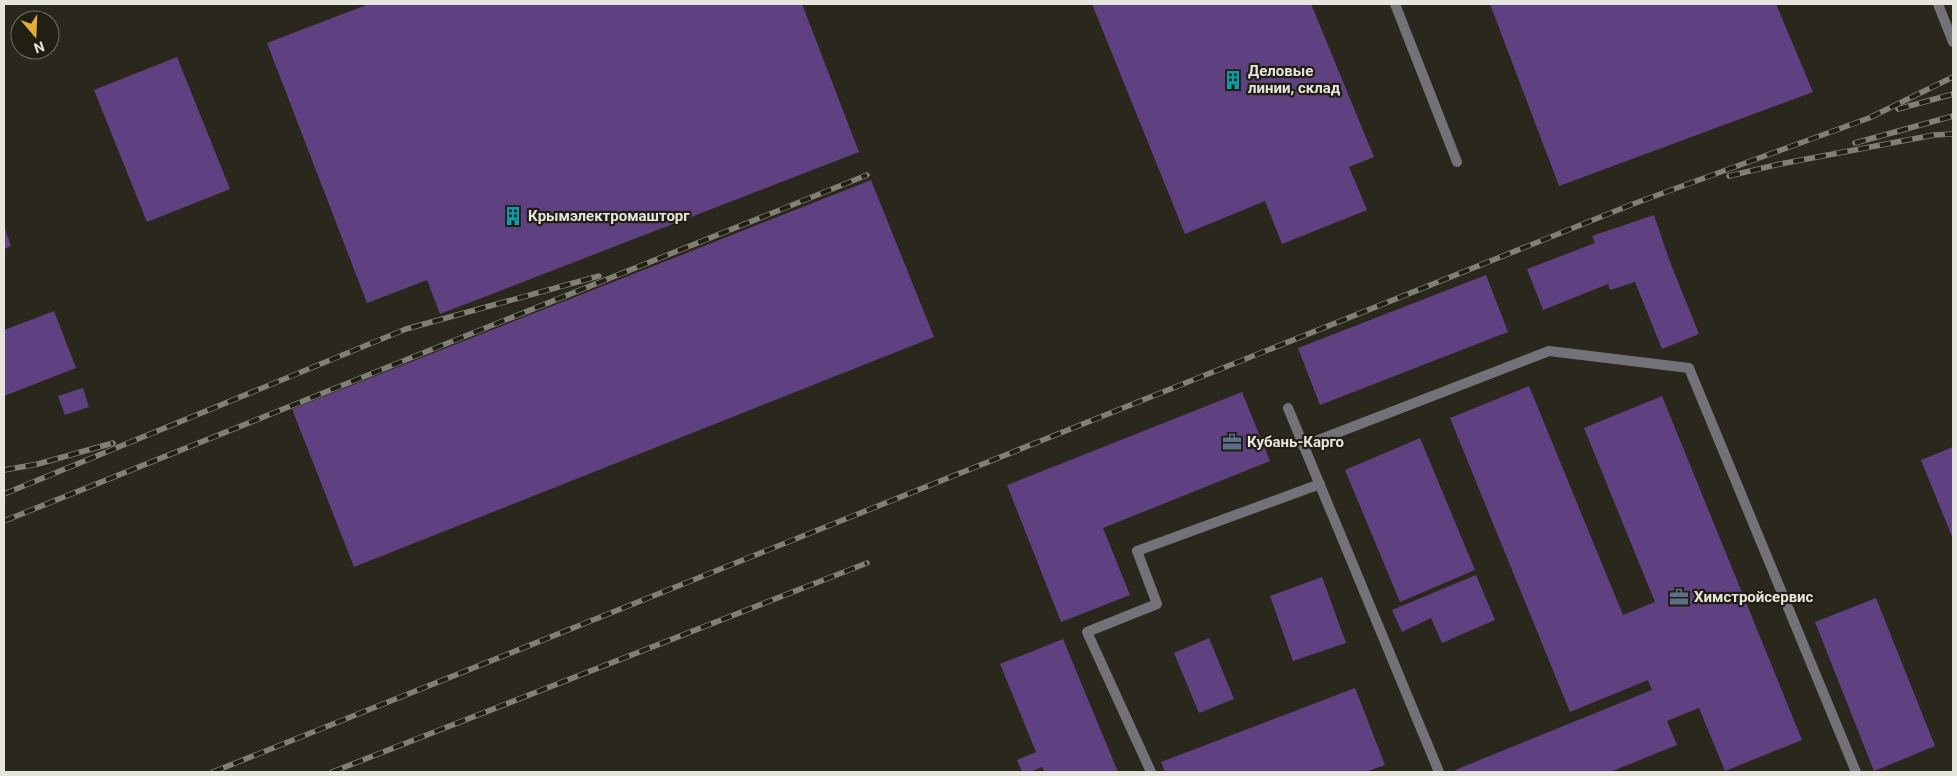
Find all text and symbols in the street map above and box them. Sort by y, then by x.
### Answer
north arrow [10,10,60,60]
text: N [32,38,47,56]
place label: Деловые линии, склад [1248,62,1341,97]
building icon: Деловые линии, склад [1222,69,1244,91]
building icon: Крымэлектромашторг [502,205,524,227]
place label: Крымэлектромашторг [528,207,690,225]
office icon: Кубань-Карго [1221,431,1243,453]
place label: Кубань-Карго [1247,433,1344,451]
office icon: Химстройсервис [1668,586,1690,608]
place label: Химстройсервис [1694,588,1814,606]

